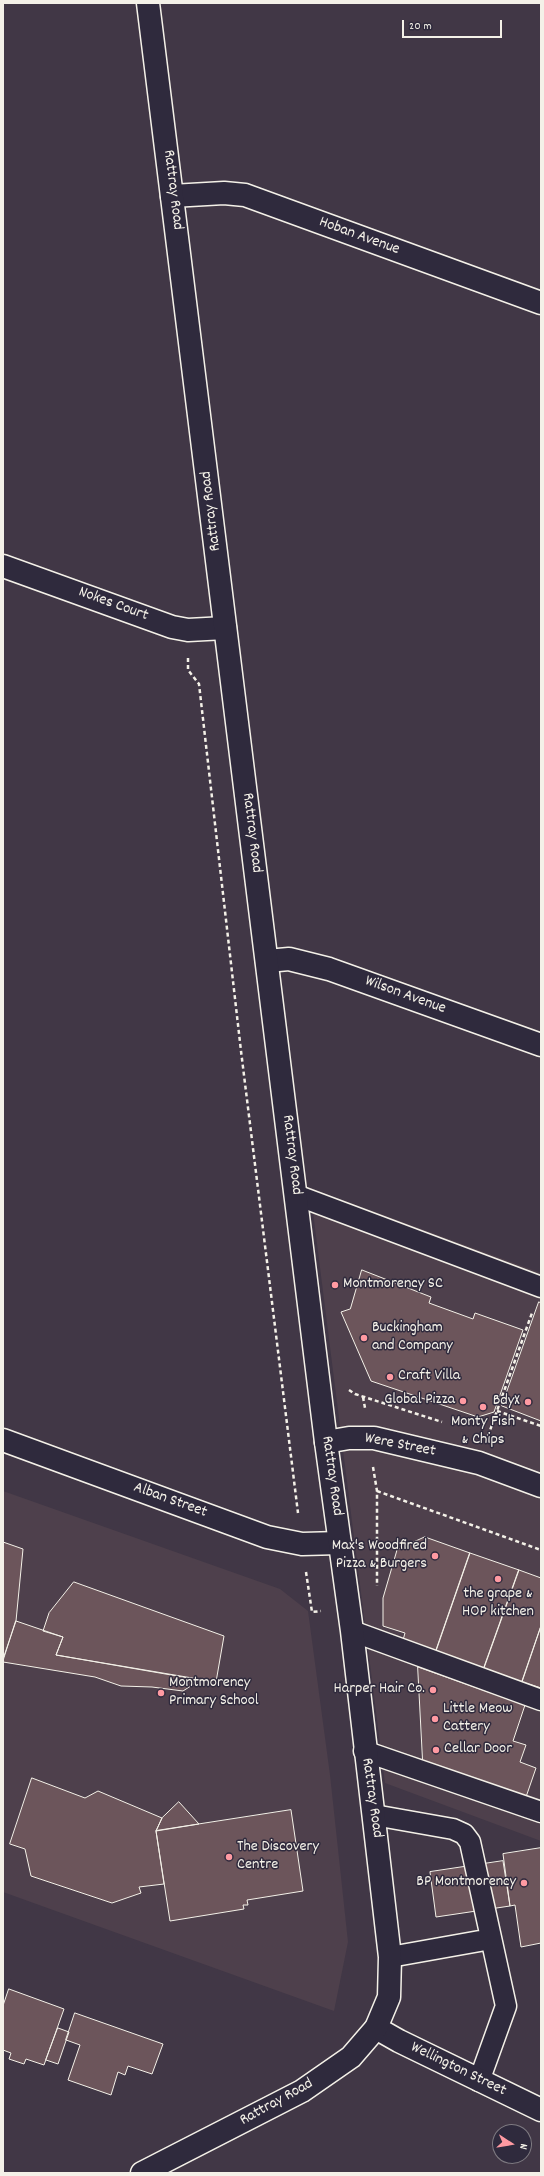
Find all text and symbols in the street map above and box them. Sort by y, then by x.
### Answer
scale bar [404,12,504,38]
text: 20 m [409,18,432,35]
street label: Rattray Road [158,149,186,231]
street label: Hoban Avenue [316,214,402,260]
street label: Rattray Road [198,470,226,552]
street label: Nokes Court [76,584,150,626]
street label: Rattray Road [237,792,265,874]
street label: Wilson Avenue [362,973,448,1019]
street label: Rattray Road [277,1114,305,1196]
place label: Montmorency SC [343,1275,443,1295]
marker: Montmorency SC [330,1280,340,1290]
place label: Buckingham and Company [372,1319,453,1357]
marker: Buckingham and Company [359,1333,369,1343]
place label: Craft Villa [398,1367,460,1387]
marker: Craft Villa [385,1372,395,1382]
place label: Global Pizza [384,1391,455,1411]
place label: BdyX [493,1392,520,1412]
marker: Global Pizza [458,1396,468,1406]
marker: BdyX [523,1397,533,1407]
marker: Monty Fish & Chips [478,1402,488,1412]
place label: Monty Fish & Chips [451,1413,515,1451]
street label: Were Street [363,1430,437,1462]
street label: Rattray Road [316,1435,346,1517]
street label: Alban Street [131,1479,209,1523]
place label: Max's Woodfired Pizza & Burgers [332,1537,427,1575]
marker: Max's Woodfired Pizza & Burgers [430,1551,440,1561]
marker: the grape & HOP kitchen [493,1574,503,1584]
place label: the grape & HOP kitchen [462,1585,534,1623]
place label: Montmorency Primary School [169,1674,259,1712]
place label: Harper Hair Co. [333,1680,425,1700]
marker: Harper Hair Co. [428,1685,438,1695]
marker: Montmorency Primary School [156,1688,166,1698]
place label: Little Meow Cattery [443,1700,513,1738]
marker: Little Meow Cattery [430,1714,440,1724]
place label: Cellar Door [444,1740,512,1760]
marker: Cellar Door [431,1745,441,1755]
street label: Rattray Road [356,1757,386,1839]
place label: The Discovery Centre [237,1838,319,1876]
marker: The Discovery Centre [224,1852,234,1862]
place label: BP Montmorency [416,1873,516,1893]
marker: BP Montmorency [519,1878,529,1888]
street label: Wellington Street [407,2039,509,2101]
street label: Rattray Road [237,2075,317,2131]
north arrow [492,2124,532,2164]
text: N [514,2142,531,2151]

